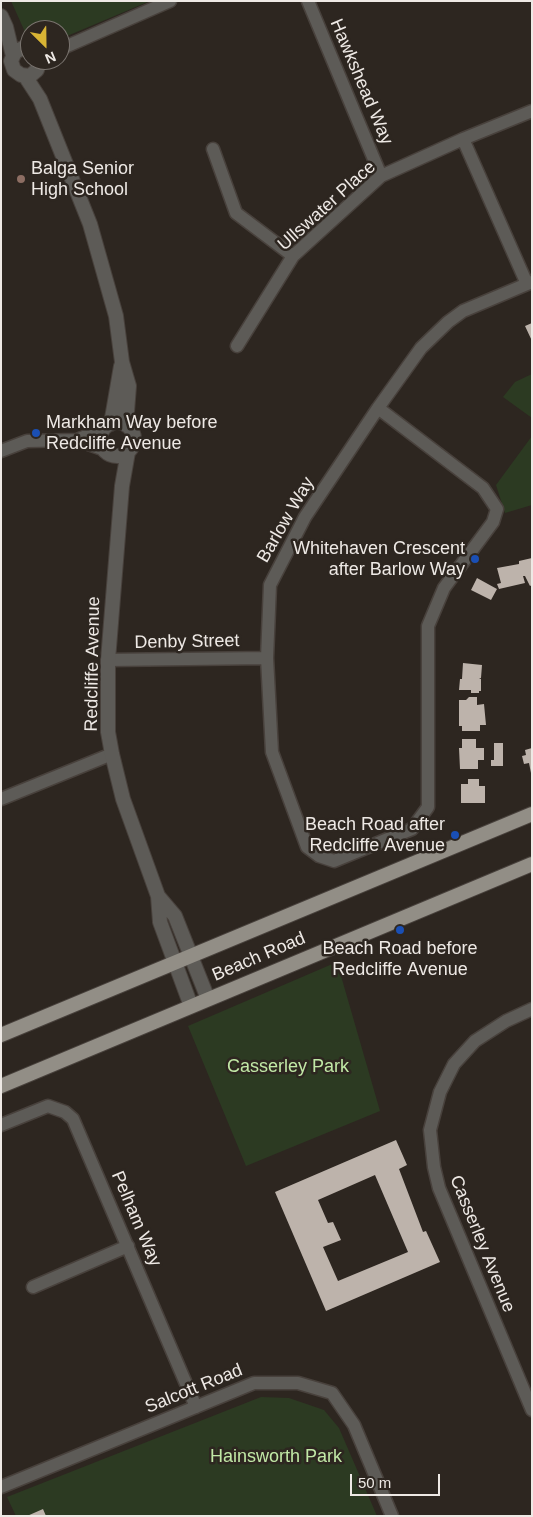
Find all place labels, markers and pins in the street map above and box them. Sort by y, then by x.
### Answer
place label: Balga Senior High School [31,158,134,200]
marker: Balga Senior High School [15,173,27,185]
place label: Markham Way before Redcliffe Avenue [46,412,217,454]
marker: Markham Way before Redcliffe Avenue [30,427,42,439]
place label: Whitehaven Crescent after Barlow Way [293,538,465,580]
marker: Whitehaven Crescent after Barlow Way [469,553,481,565]
place label: Beach Road after Redcliffe Avenue [305,814,445,856]
marker: Beach Road after Redcliffe Avenue [449,829,461,841]
marker: Beach Road before Redcliffe Avenue [394,924,406,936]
place label: Beach Road before Redcliffe Avenue [322,938,478,981]

